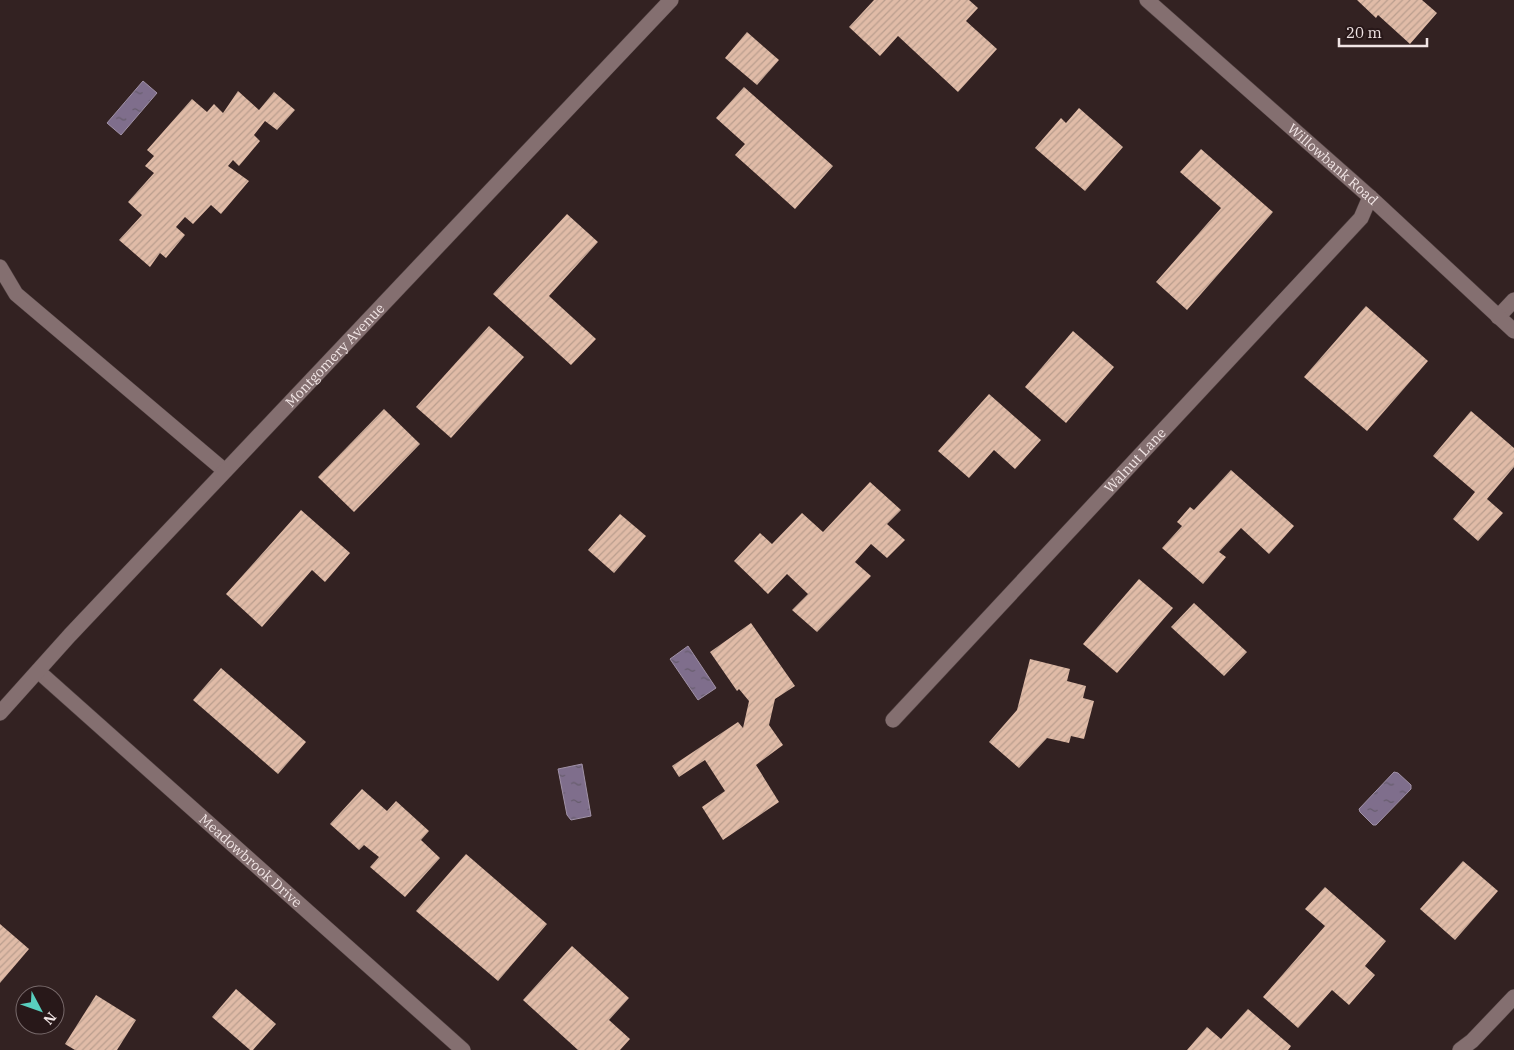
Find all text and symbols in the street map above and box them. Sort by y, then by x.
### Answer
scale bar [1339,15,1426,47]
text: 20 m [1346,23,1382,42]
street label: Willowbank Road [1284,119,1382,209]
street label: Montgomery Avenue [281,299,388,411]
street label: Walnut Lane [1100,424,1170,497]
street label: Meadowbrook Drive [195,810,306,911]
north arrow [15,985,65,1035]
text: N [39,1008,60,1029]

